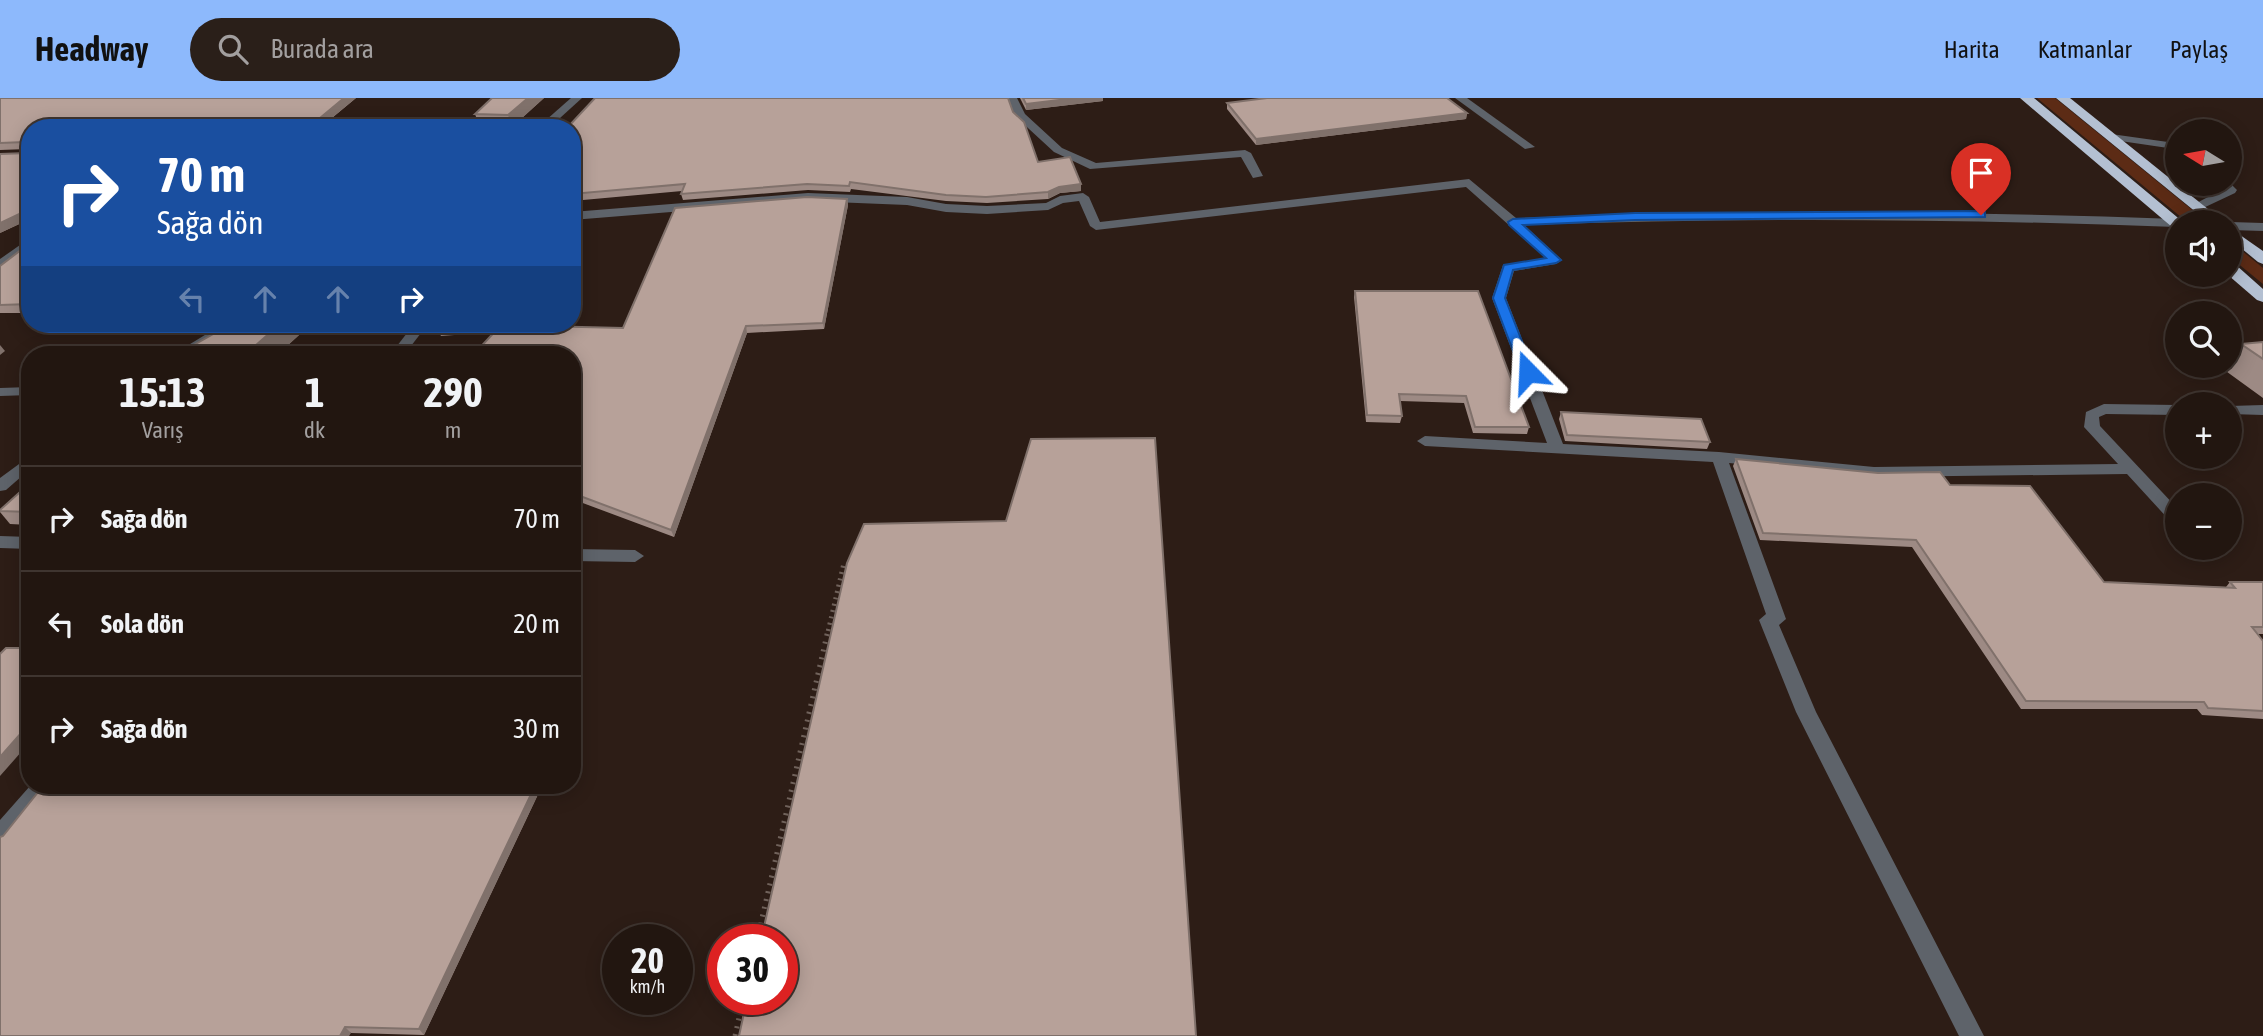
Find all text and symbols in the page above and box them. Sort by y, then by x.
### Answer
search box [190,18,680,81]
text: Headway [35,30,148,68]
icon: search [214,30,252,68]
text: Burada ara [270,34,374,64]
text: Harita [1944,36,2000,63]
text: Katmanlar [2038,36,2132,63]
text: Paylaş [2170,36,2228,63]
north arrow [2165,119,2242,196]
map controls [2165,119,2242,560]
pin [1951,143,2011,215]
text: 70 m [157,146,245,202]
icon: right [42,147,133,238]
icon: arrive [1962,154,2000,192]
text: Sağa dön [157,204,263,241]
button: sound [2165,210,2242,287]
icon: left [173,280,211,318]
icon: ahead [246,280,284,318]
icon: ahead [319,280,357,318]
icon: right [392,280,430,318]
button: search [2165,301,2242,378]
position arrow [1491,335,1565,409]
text: 15:13 [119,368,206,416]
text: 1 [305,368,324,416]
text: 290 [423,368,483,416]
button: + [2165,392,2242,469]
text: Varış [142,417,183,443]
text: dk [304,417,325,443]
text: m [445,417,461,443]
button: − [2165,483,2242,560]
icon: right [42,500,80,538]
text: Sağa dön [101,504,187,534]
text: 70 m [513,504,560,534]
icon: left [42,605,80,643]
text: Sola dön [101,609,184,639]
text: 20 m [513,609,560,639]
icon: right [42,710,80,748]
text: Sağa dön [101,714,187,744]
text: 30 m [513,714,560,744]
speed limit sign: 30 [707,924,798,1015]
text: 20 [631,940,664,980]
text: km/h [630,976,665,997]

